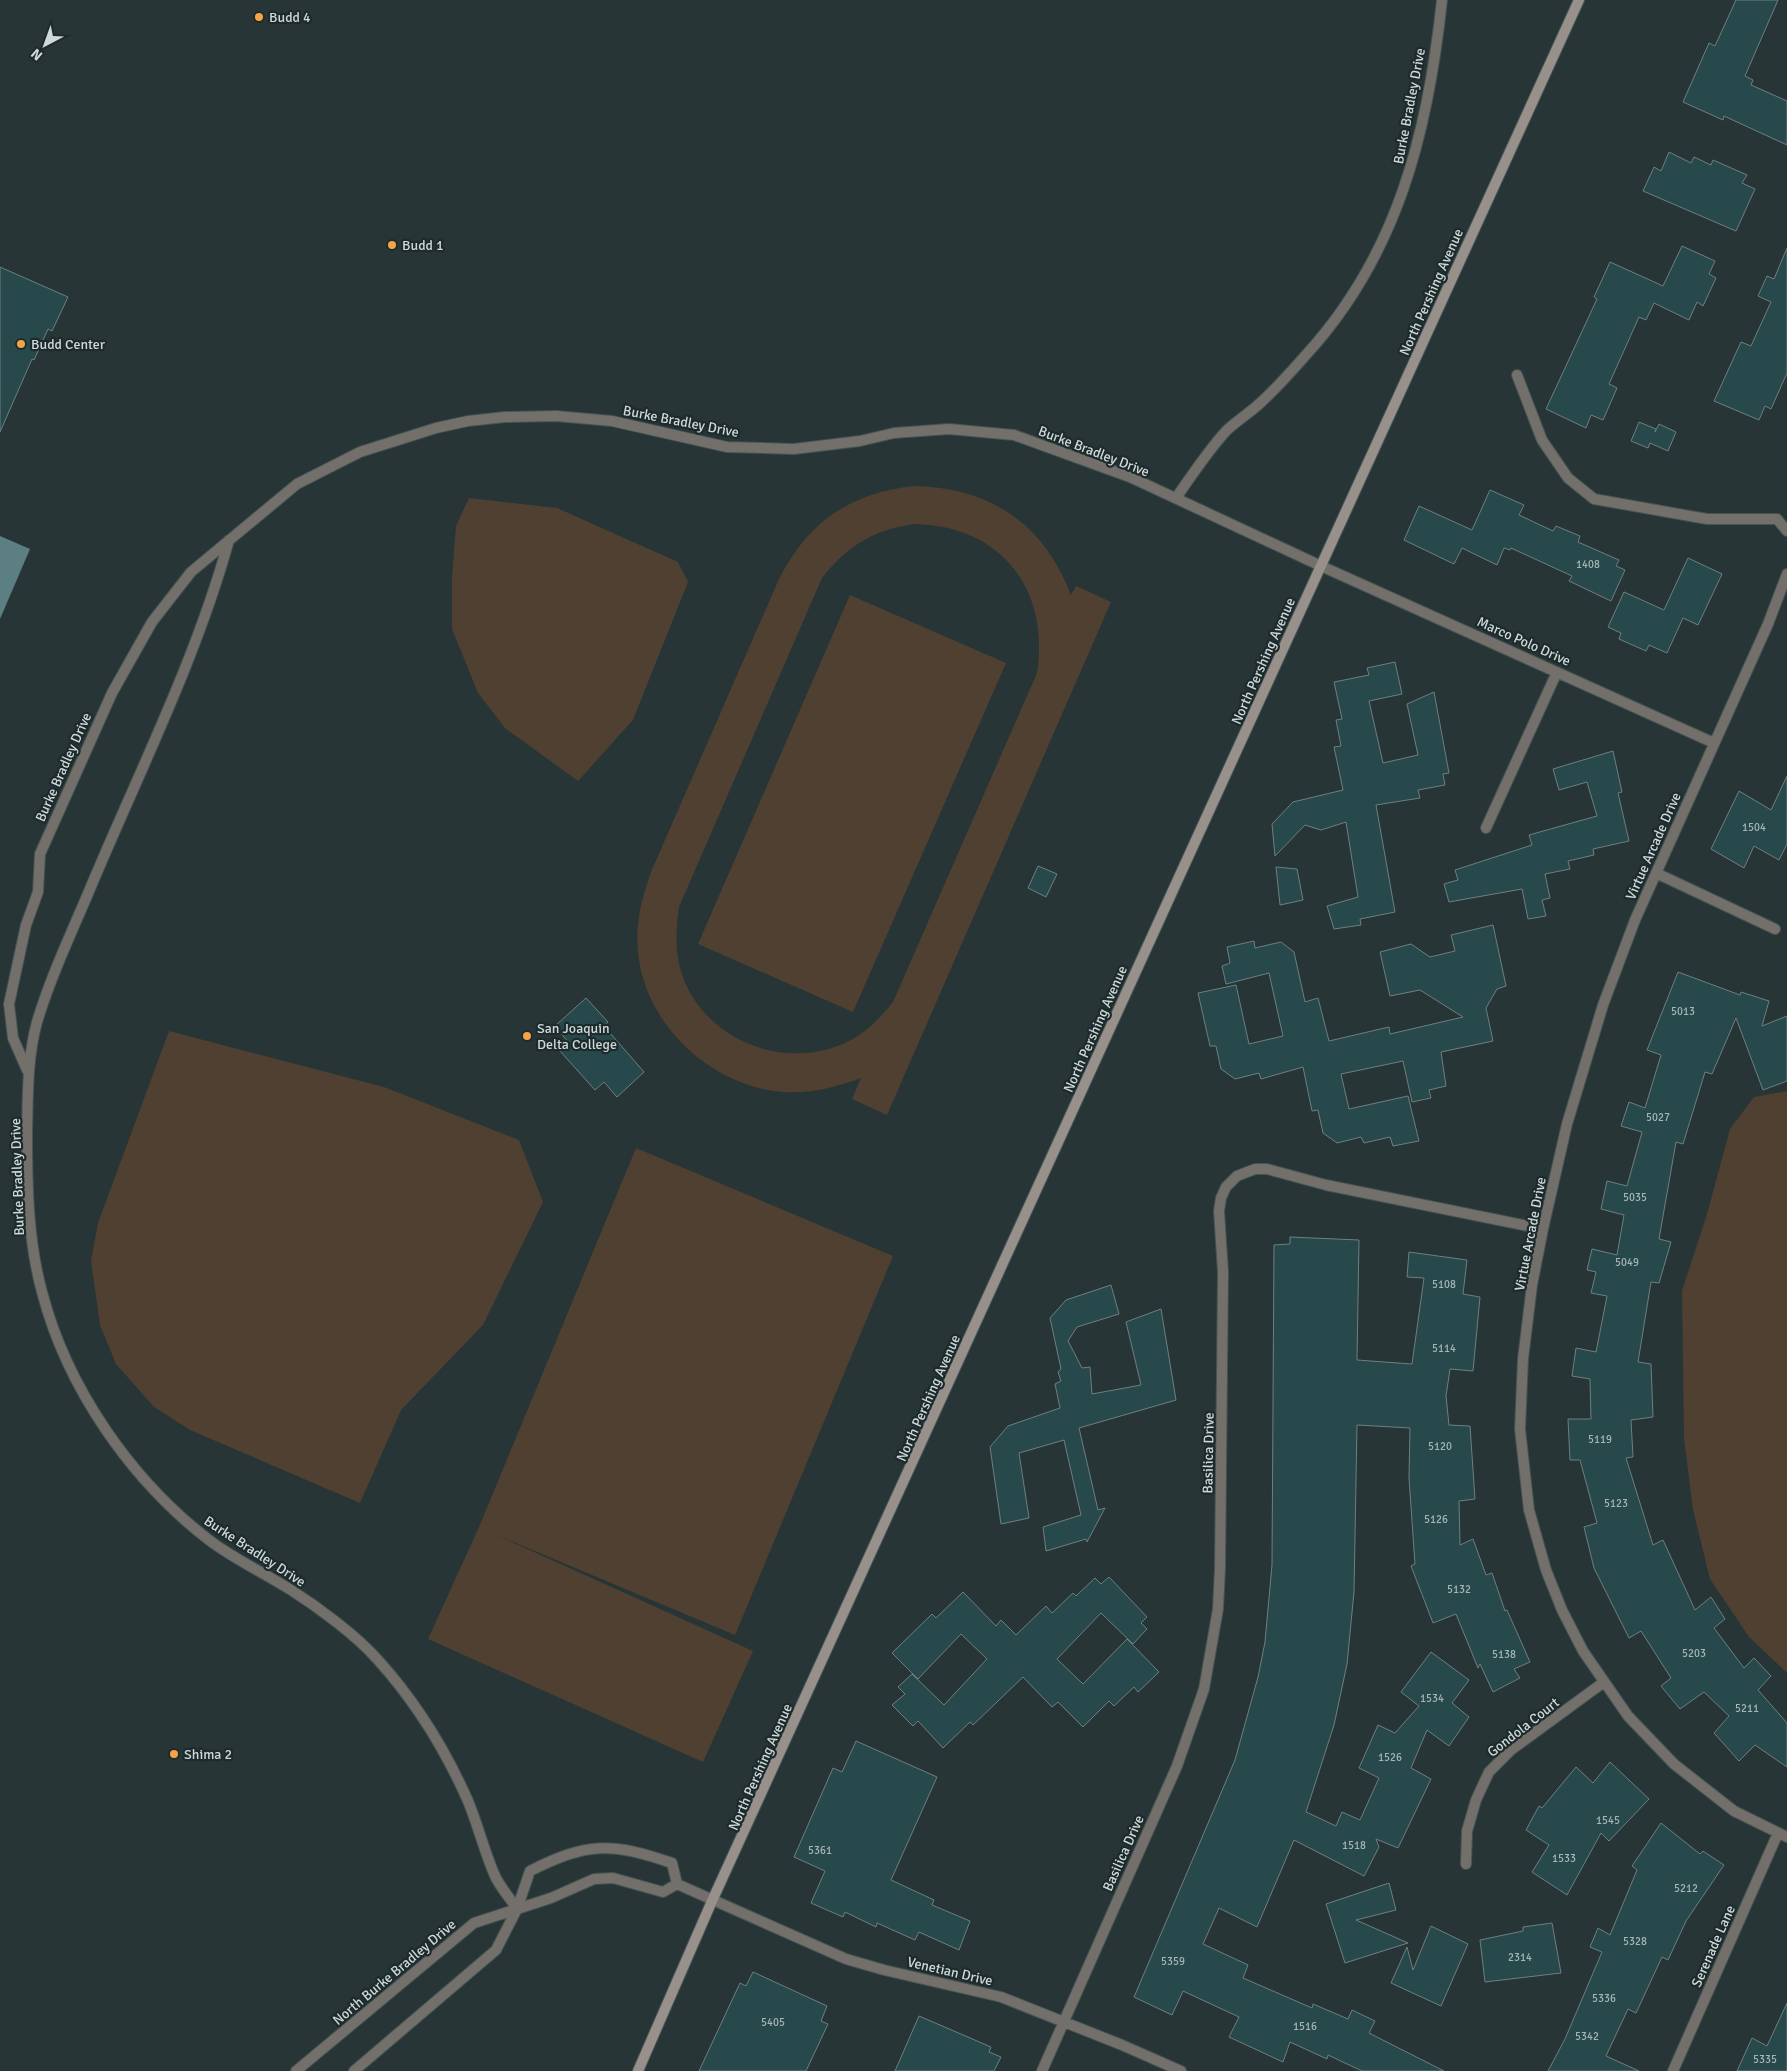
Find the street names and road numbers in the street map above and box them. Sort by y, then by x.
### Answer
street label: Burke Bradley Drive [1390,47,1429,165]
street label: North Pershing Avenue [1396,226,1467,358]
street label: Burke Bradley Drive [622,402,740,441]
street label: Burke Bradley Drive [1036,422,1152,480]
street label: North Pershing Avenue [1228,595,1299,727]
street label: Marco Polo Drive [1474,613,1573,670]
street label: Burke Bradley Drive [32,710,95,824]
street label: Virtue Arcade Drive [1622,790,1685,903]
street label: North Pershing Avenue [1060,963,1131,1095]
street label: Burke Bradley Drive [7,1118,28,1236]
street label: Virtue Arcade Drive [1511,1176,1550,1293]
street label: North Pershing Avenue [893,1332,964,1464]
street label: Basilica Drive [1199,1412,1218,1494]
street label: Burke Bradley Drive [201,1512,309,1591]
street label: Gondola Court [1484,1694,1563,1761]
street label: North Pershing Avenue [725,1701,796,1833]
street label: Basilica Drive [1099,1813,1148,1894]
street label: Serenade Lane [1688,1903,1739,1990]
street label: North Burke Bradley Drive [329,1916,459,2029]
street label: Venetian Drive [906,1953,994,1990]

